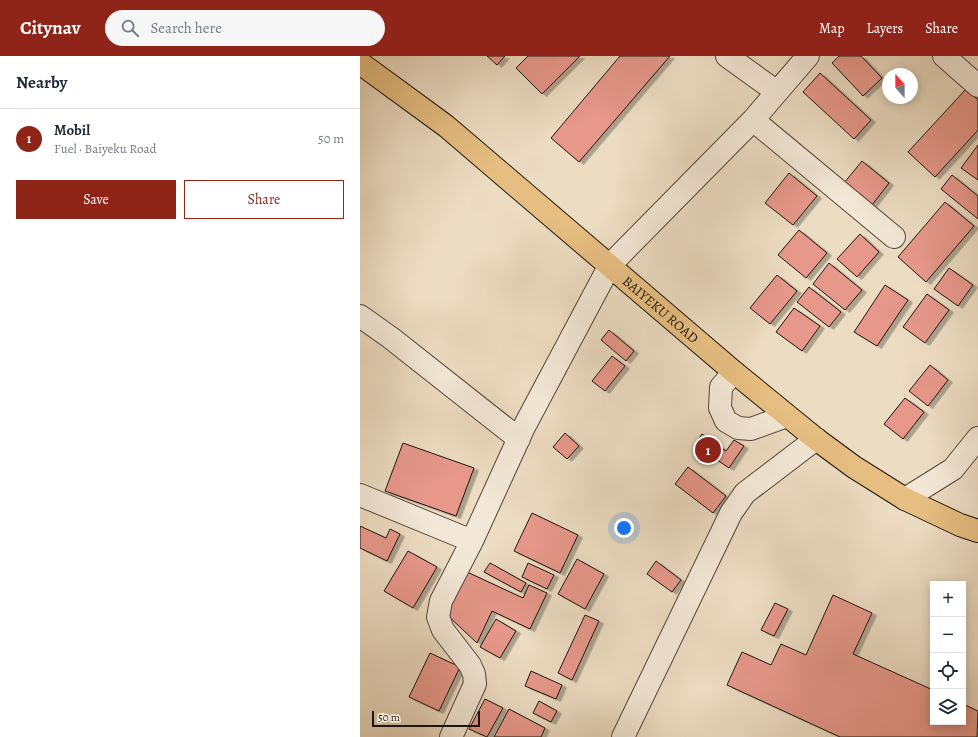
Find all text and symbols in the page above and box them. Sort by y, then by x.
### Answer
search box [105,10,385,46]
text: Citynav [20,15,81,41]
icon: search [119,17,141,39]
text: Search here [151,18,222,38]
text: Map [819,19,845,38]
text: Layers [867,19,903,38]
text: Share [925,19,958,38]
north arrow [882,68,918,104]
text: Nearby [16,71,67,94]
text: Mobil [54,120,90,140]
text: 1 [27,130,31,147]
text: 50 m [318,130,344,147]
text: Fuel · Baiyeku Road [54,140,156,157]
button: Save [16,180,176,219]
button: Share [184,180,344,219]
street label: BAIYEKU ROAD [619,271,703,347]
pin: 1 [695,435,721,465]
your location [614,518,634,538]
map controls [930,581,966,725]
button: + [930,581,966,617]
button: − [930,617,966,653]
button: locate [930,653,966,689]
button: layers [930,689,966,725]
scale bar [372,709,480,728]
text: 50 m [378,710,400,725]

